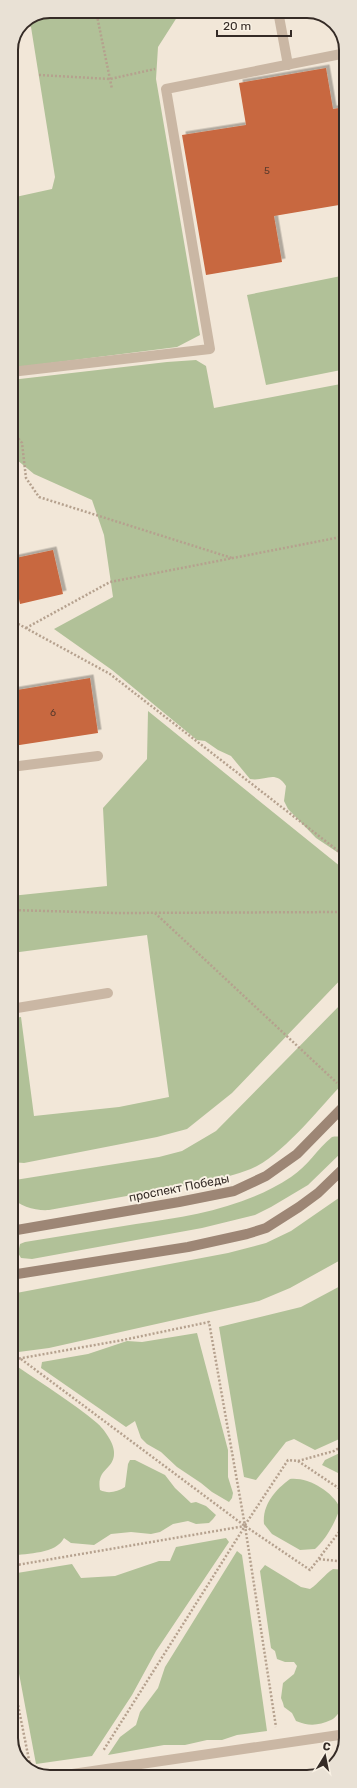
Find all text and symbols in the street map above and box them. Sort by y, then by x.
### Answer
scale bar [217,12,291,38]
text: 20 m [223,19,251,33]
house number: 5 [264,165,270,177]
house number: 6 [50,707,56,719]
street label: проспект Победы [128,1171,230,1205]
north arrow [305,1736,345,1776]
text: С [322,1740,332,1754]

